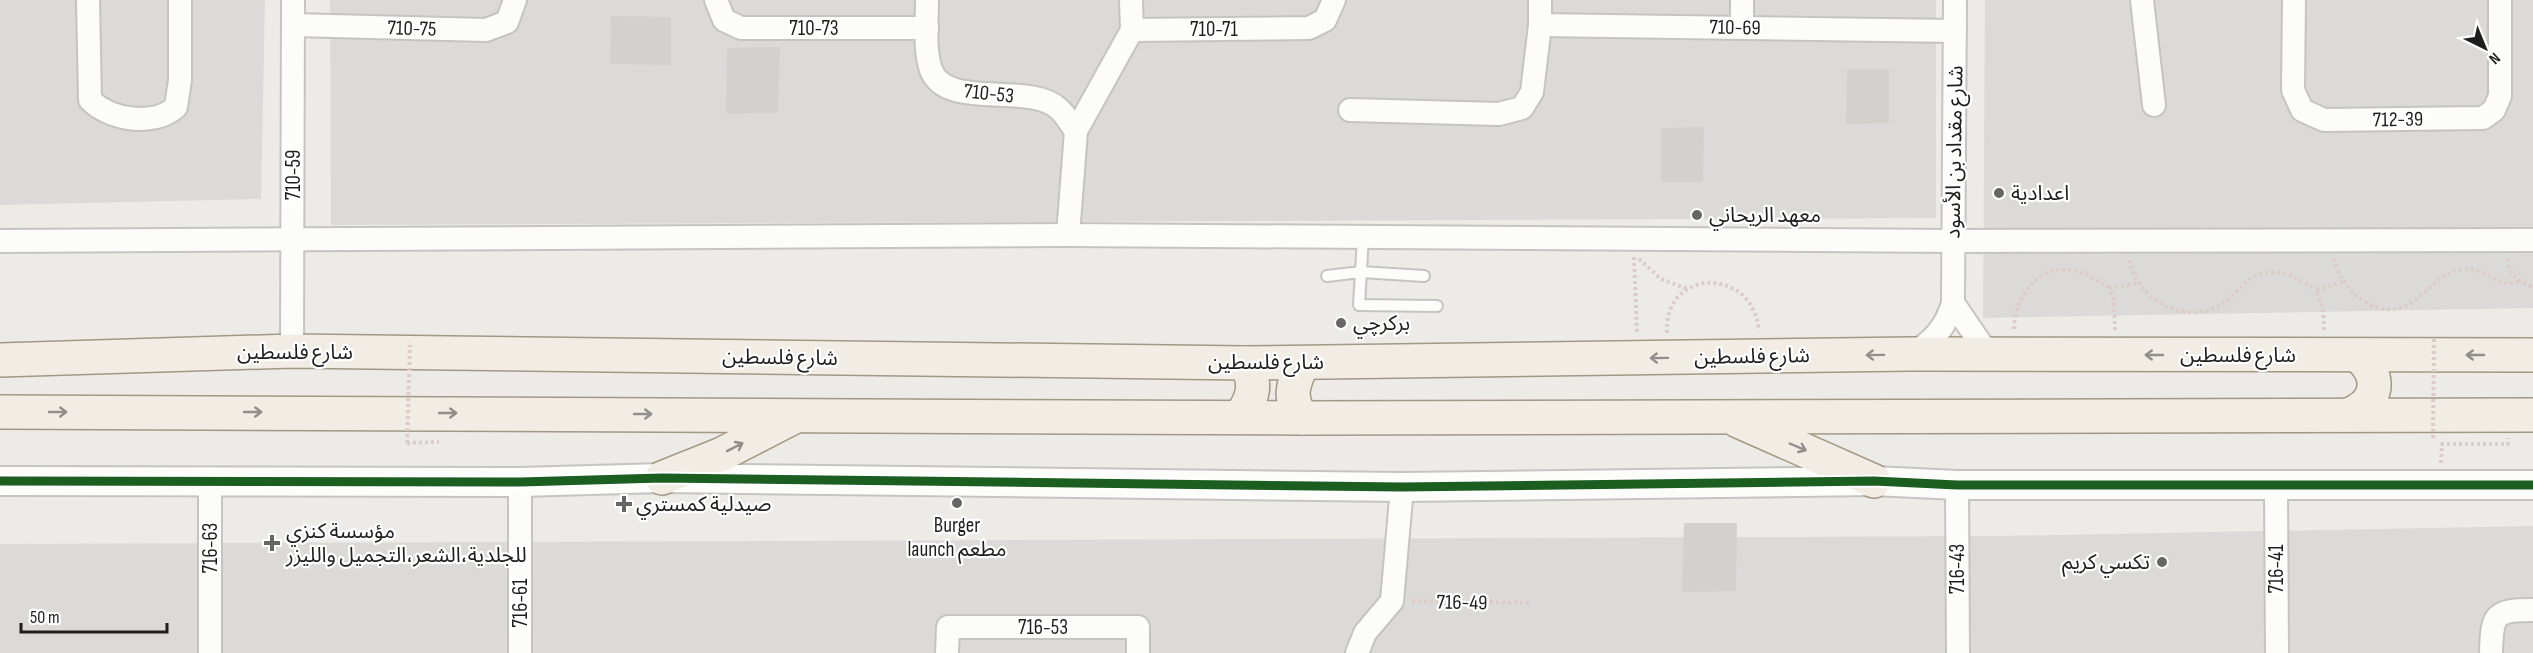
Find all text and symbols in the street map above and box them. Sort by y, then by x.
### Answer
street label: 710-75 [387,15,437,42]
street label: 710-69 [1709,15,1761,40]
street label: 710-73 [789,16,839,41]
street label: 710-71 [1190,17,1239,42]
north arrow [2455,18,2515,78]
text: N [2485,48,2504,68]
street label: شارع مقداد بن الأسود [1940,65,1971,239]
street label: 710-53 [963,78,1015,109]
street label: 712-39 [2373,107,2423,132]
street label: 710-59 [281,150,306,200]
place label: اعدادية [2011,181,2069,206]
marker: اعدادية [1992,186,2006,200]
place label: معهد الريحاني [1709,203,1821,231]
marker: معهد الريحاني [1690,208,1704,222]
place label: بركرچي [1353,311,1410,339]
marker: بركرچي [1334,316,1348,330]
street label: شارع فلسطين [237,340,353,367]
street label: شارع فلسطين [1694,343,1810,372]
street label: شارع فلسطين [2180,343,2296,370]
street label: شارع فلسطين [722,344,838,373]
one-way arrow [1865,349,1885,360]
one-way arrow [2144,349,2164,361]
one-way arrow [2465,349,2485,361]
street label: شارع فلسطين [1208,350,1324,377]
one-way arrow [1649,352,1669,364]
one-way arrow [48,406,68,418]
one-way arrow [243,406,263,418]
one-way arrow [438,407,458,418]
one-way arrow [633,408,653,420]
one-way arrow [726,441,743,453]
one-way arrow [1789,443,1807,454]
place label: صيدلية كمستري [636,492,772,520]
marker: Burger launch مطعم [950,496,964,510]
marker: صيدلية كمستري [617,497,631,511]
place label: Burger launch مطعم [907,513,1007,564]
place label: مؤسسة كنزي للجلدية،الشعر،التجميل والليزر [285,519,527,568]
street label: 716-63 [198,523,223,573]
marker: مؤسسة كنزي للجلدية،الشعر،التجميل والليزر [263,534,281,552]
street label: 716-43 [1945,544,1970,594]
street label: 716-41 [2264,544,2289,593]
place label: تكسي كريم [2062,550,2150,578]
marker: تكسي كريم [2155,555,2169,569]
street label: 716-61 [508,578,533,628]
street label: 716-49 [1436,590,1488,615]
scale bar [21,596,166,634]
text: 50 m [30,607,60,628]
street label: 716-53 [1018,615,1068,640]

